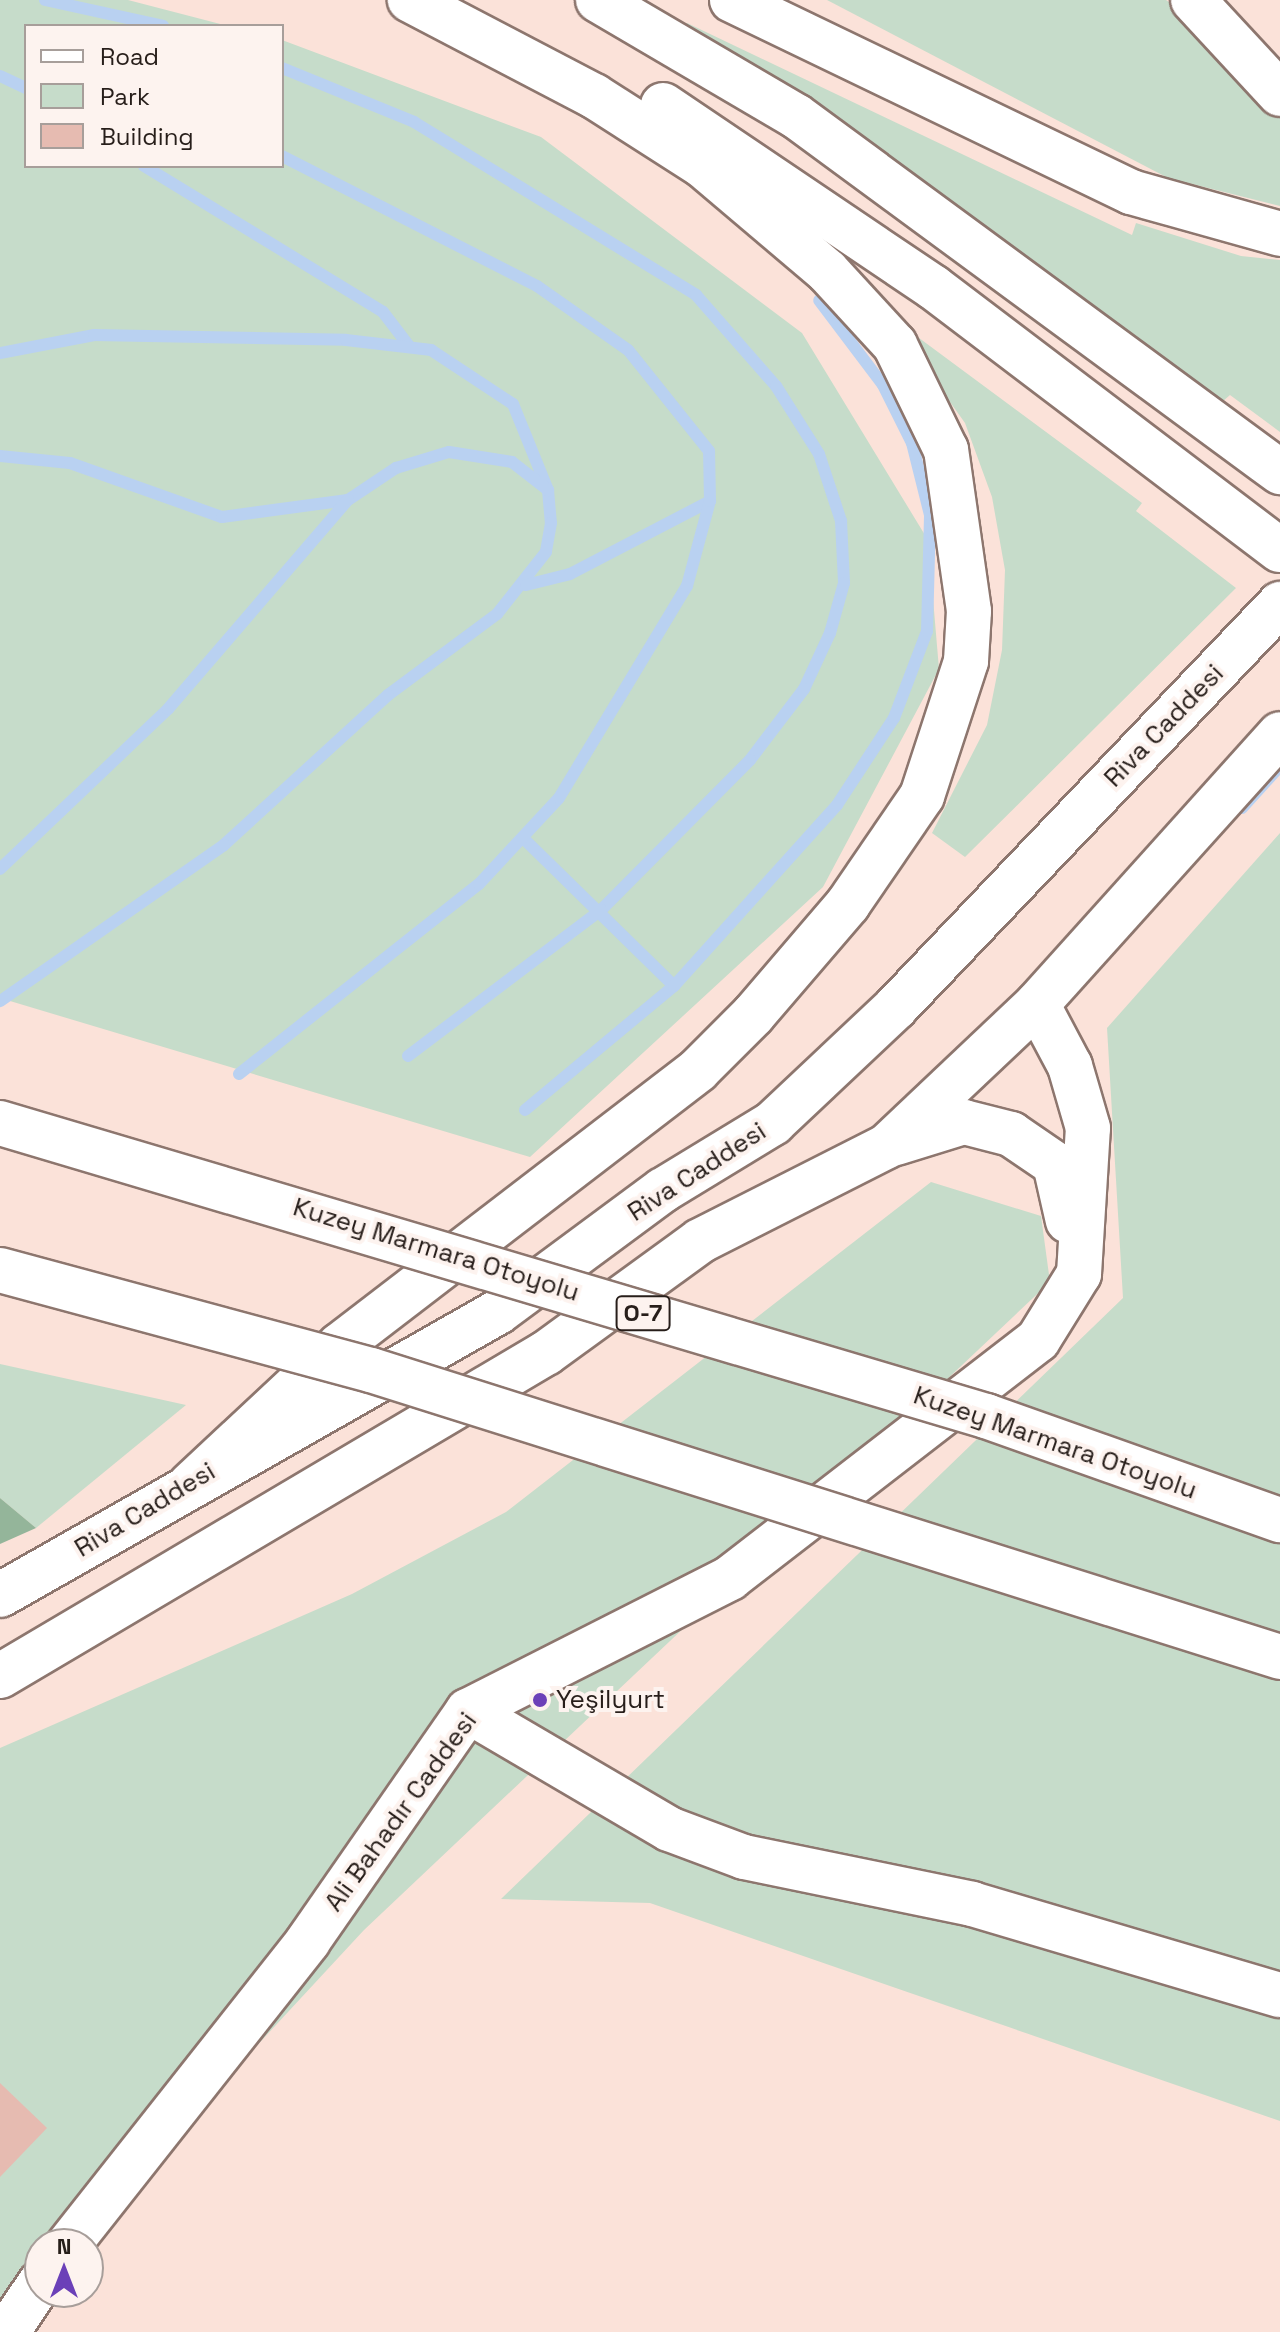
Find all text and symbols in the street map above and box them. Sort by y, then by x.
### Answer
legend [24,24,284,168]
text: Road [100,41,159,72]
text: Park [100,81,150,112]
text: Building [100,121,194,152]
street label: Riva Caddesi [1098,658,1230,794]
street label: Riva Caddesi [622,1116,772,1228]
street label: Kuzey Marmara Otoyolu [289,1192,583,1308]
road number: O-7 [615,1293,671,1333]
street label: Kuzey Marmara Otoyolu [909,1380,1201,1506]
street label: Riva Caddesi [69,1456,221,1564]
place label: Yeşilyurt [556,1684,665,1716]
marker: Yeşilyurt [531,1691,549,1709]
street label: Ali Bahadır Caddesi [318,1706,484,1918]
north arrow [24,2228,104,2308]
text: N [57,2232,71,2260]

